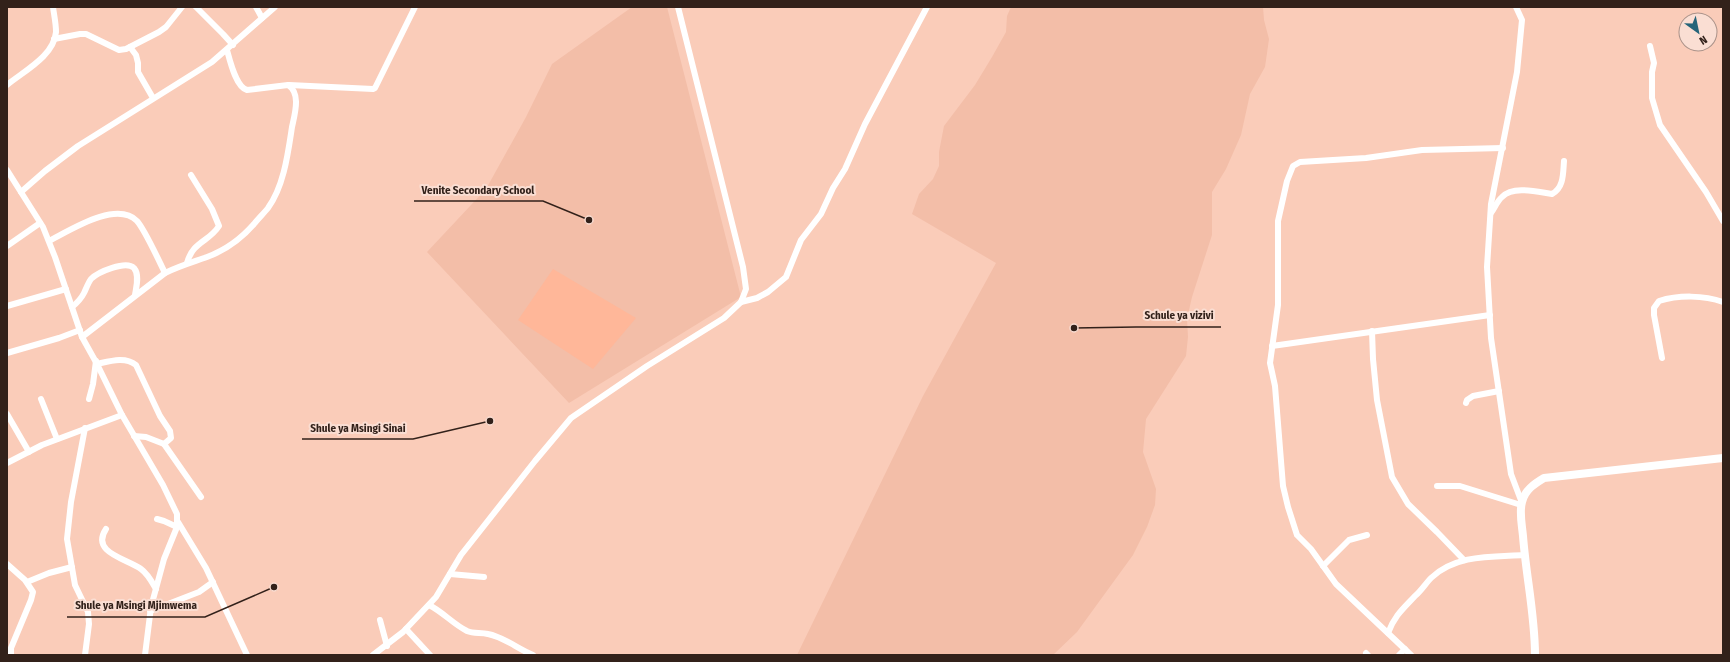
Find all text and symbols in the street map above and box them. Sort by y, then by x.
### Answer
north arrow [1678,12,1718,52]
text: N [1697,33,1709,47]
callout: Venite Secondary School [414,178,543,201]
text: Venite Secondary School [421,184,535,197]
callout: Schule ya vizivi [1136,304,1221,327]
text: Schule ya vizivi [1144,309,1214,322]
callout: Shule ya Msingi Sinai [302,416,413,439]
text: Shule ya Msingi Sinai [310,422,406,435]
callout: Shule ya Msingi Mjimwema [67,594,205,617]
text: Shule ya Msingi Mjimwema [75,599,197,612]

